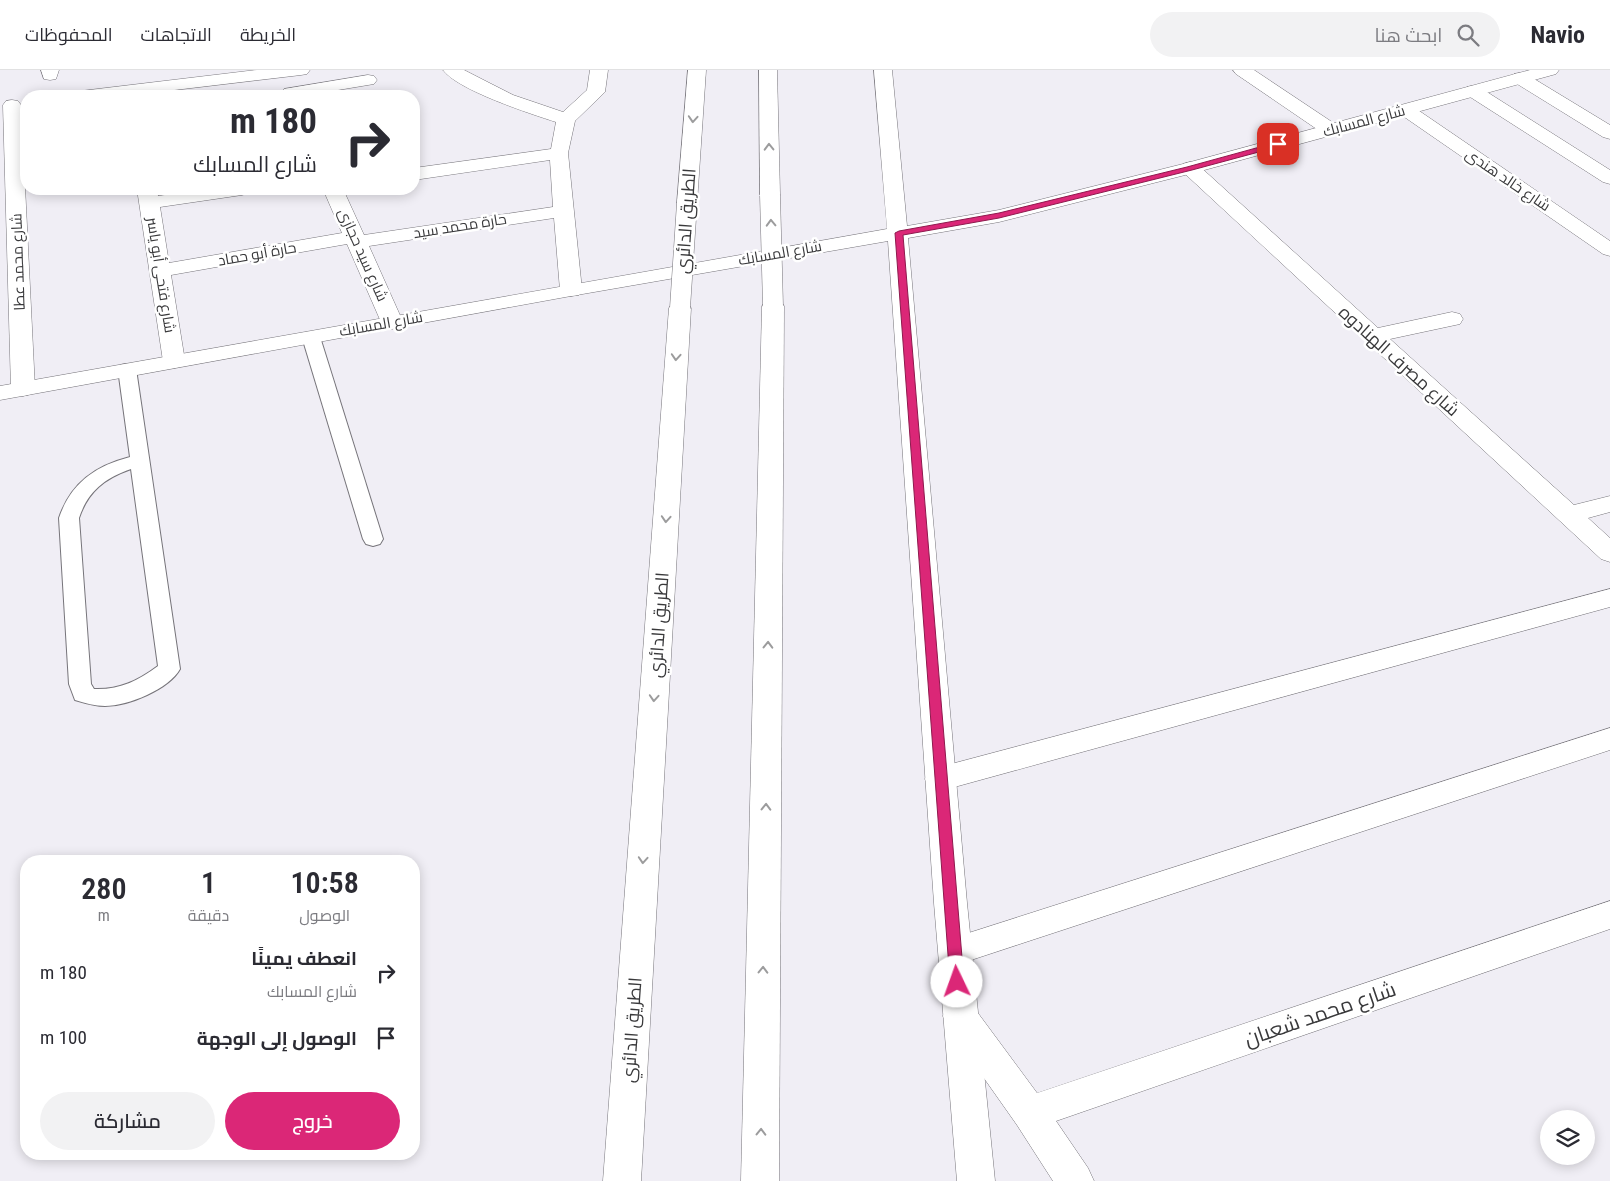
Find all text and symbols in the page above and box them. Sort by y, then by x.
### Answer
search box [1150,12,1500,57]
icon: search [1454,21,1482,49]
text: Navio [1530,21,1585,49]
text: المحفوظات [25,24,113,45]
text: الاتجاهات [141,24,212,45]
text: الخريطة [240,24,296,45]
text: ابحث هنا [1375,24,1442,47]
text: 180 m [230,101,317,142]
street label: شارع المسابك [1321,101,1408,143]
icon: right [335,110,400,175]
one-way arrow [688,115,699,123]
pin [1257,123,1299,165]
icon: arrive [1264,130,1292,158]
one-way arrow [764,142,774,150]
street label: شارع خالد هندى [1461,145,1554,217]
text: شارع المسابك [193,152,317,177]
street label: الطريق الدائري [671,167,704,275]
street label: شارع سيد حجازى [333,206,392,305]
street label: حارة محمد سيد [412,210,508,242]
street label: شارع محمد عطا [7,213,31,311]
street label: شارع فتحى أبو ياسر [141,215,180,335]
one-way arrow [766,218,776,226]
street label: حارة أبو حماد [216,237,298,270]
street label: شارع المسابك [737,237,823,271]
street label: شارع مصرف الهنادوه [1333,301,1464,422]
street label: شارع المسابك [338,308,424,342]
one-way arrow [671,353,682,361]
one-way arrow [660,515,671,523]
street label: الطريق الدائري [644,571,677,679]
one-way arrow [763,641,773,648]
one-way arrow [649,695,660,703]
one-way arrow [761,803,771,811]
one-way arrow [638,857,649,865]
text: 1 [201,865,216,900]
text: 10:58 [291,865,359,900]
text: 280 [81,871,126,906]
text: m [98,906,110,925]
text: دقيقة [188,906,229,925]
text: الوصول [299,906,350,925]
text: انعطف يمينًا [251,947,357,970]
position arrow [930,955,982,1007]
icon: right [372,959,400,987]
text: 180 m [40,961,87,984]
one-way arrow [758,966,769,974]
street label: الطريق الدائري [617,976,650,1084]
street label: شارع محمد شعبان [1241,977,1400,1053]
text: شارع المسابك [267,982,357,1001]
icon: arrive [372,1024,400,1052]
text: 100 m [40,1026,87,1049]
text: الوصول إلى الوجهة [197,1027,357,1050]
button: مشاركة [40,1092,215,1150]
button: خروج [225,1092,400,1150]
map controls [1540,1110,1595,1165]
button: layers [1540,1110,1595,1165]
one-way arrow [756,1128,766,1136]

